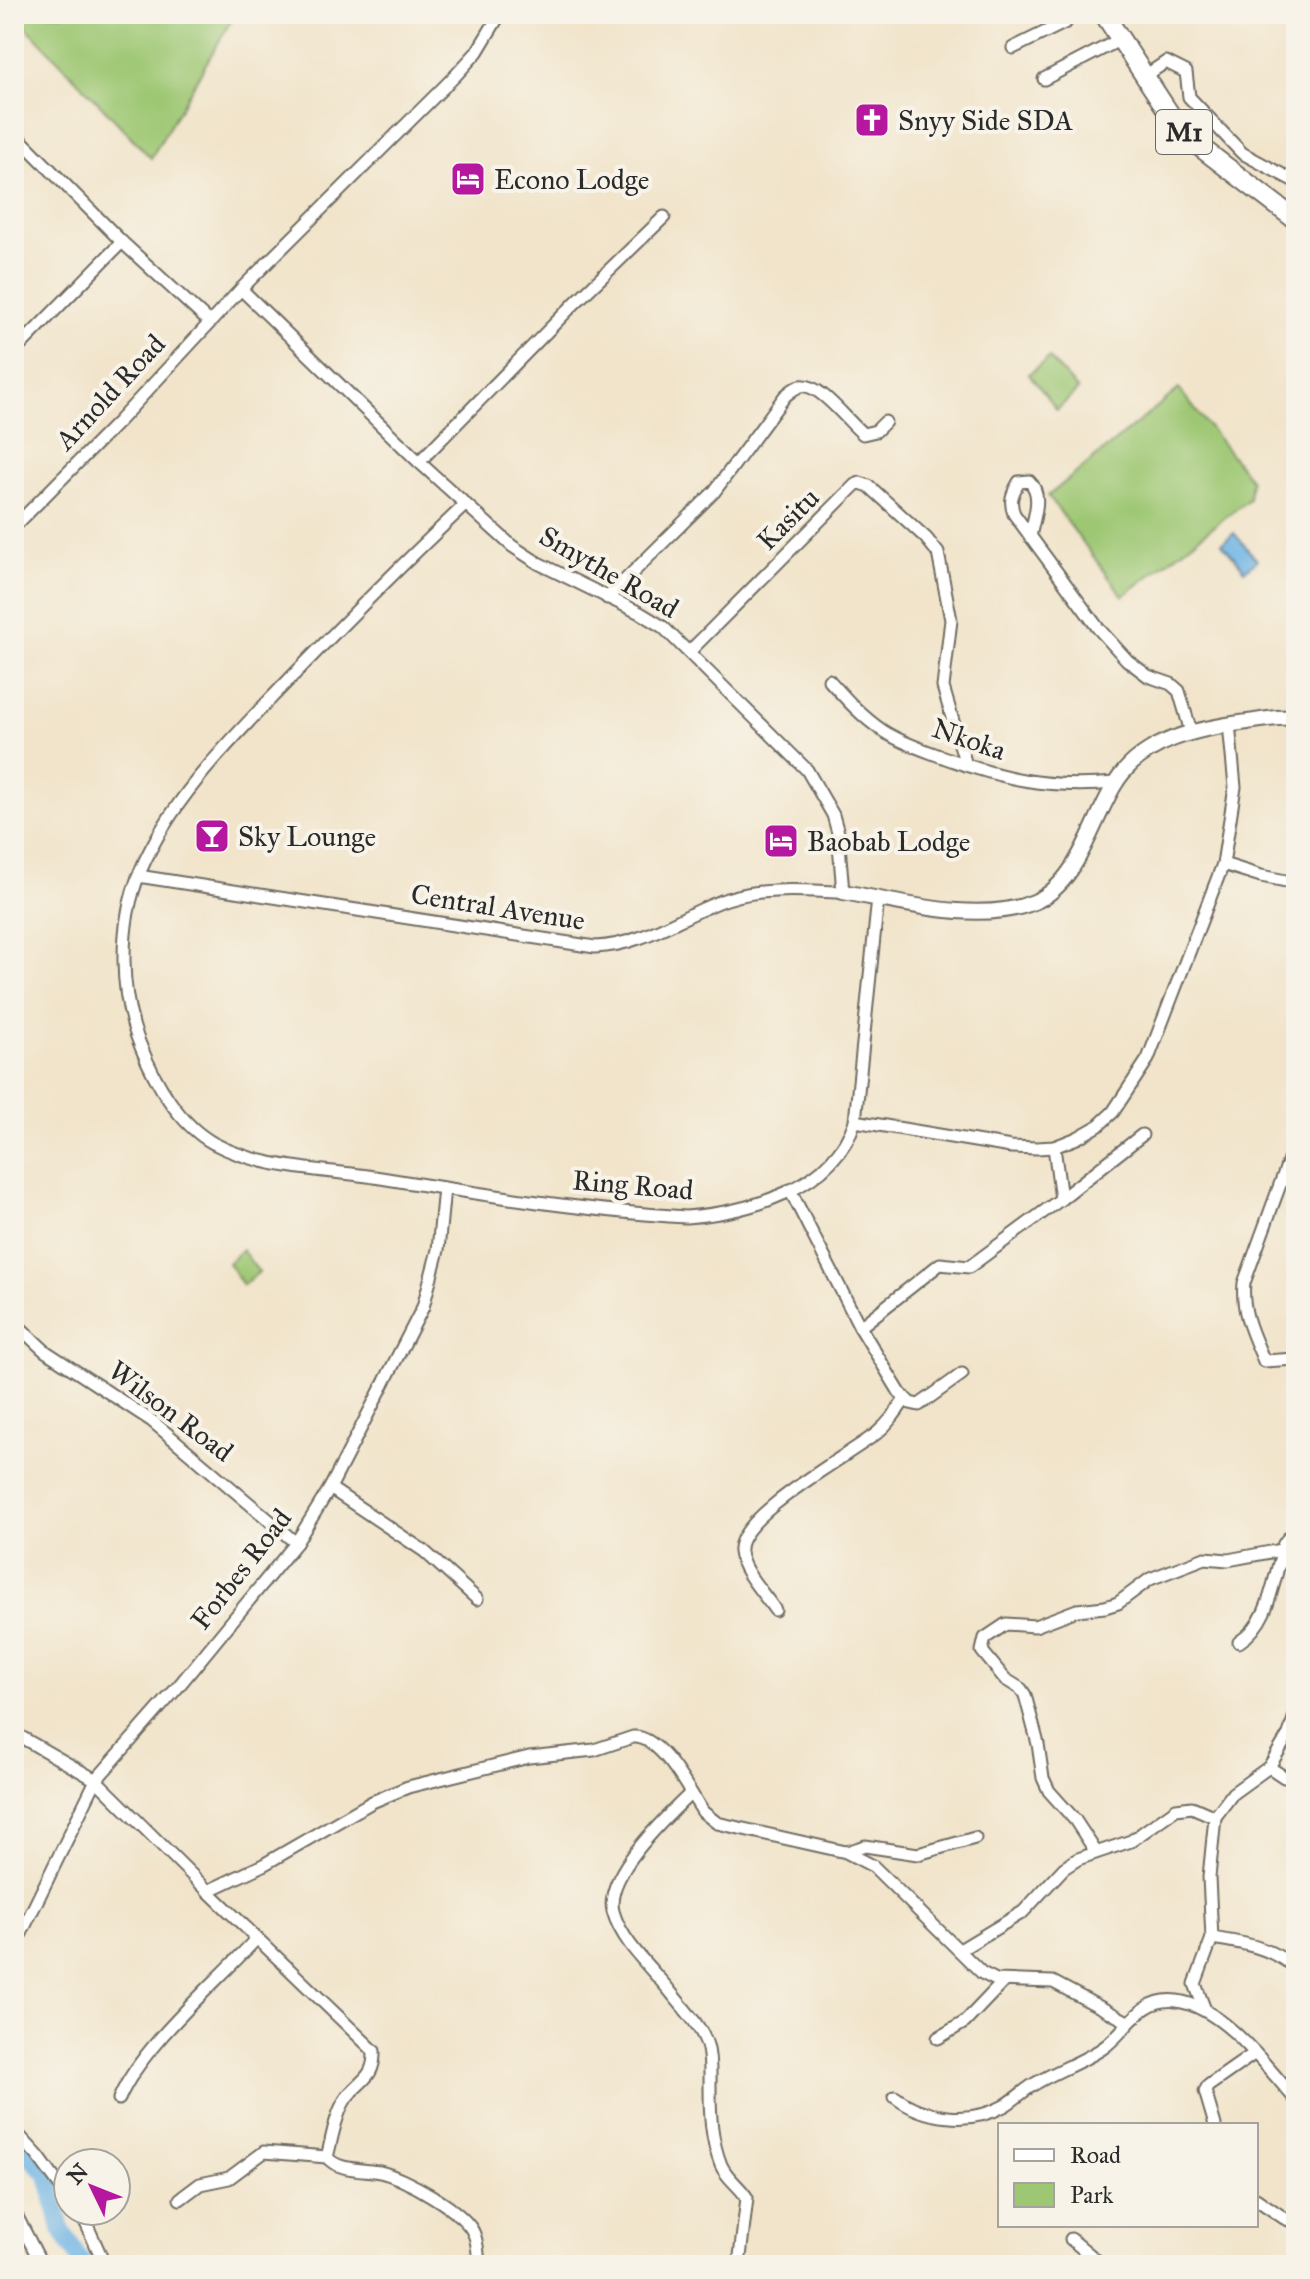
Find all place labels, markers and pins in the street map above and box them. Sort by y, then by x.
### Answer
church icon: Snyy Side SDA [853,101,891,139]
place label: Snyy Side SDA [898,103,1073,138]
hotel icon: Econo Lodge [449,160,487,198]
place label: Econo Lodge [494,162,650,197]
bar icon: Sky Lounge [193,817,231,855]
place label: Sky Lounge [238,819,376,854]
hotel icon: Baobab Lodge [762,822,800,860]
place label: Baobab Lodge [807,824,971,859]

